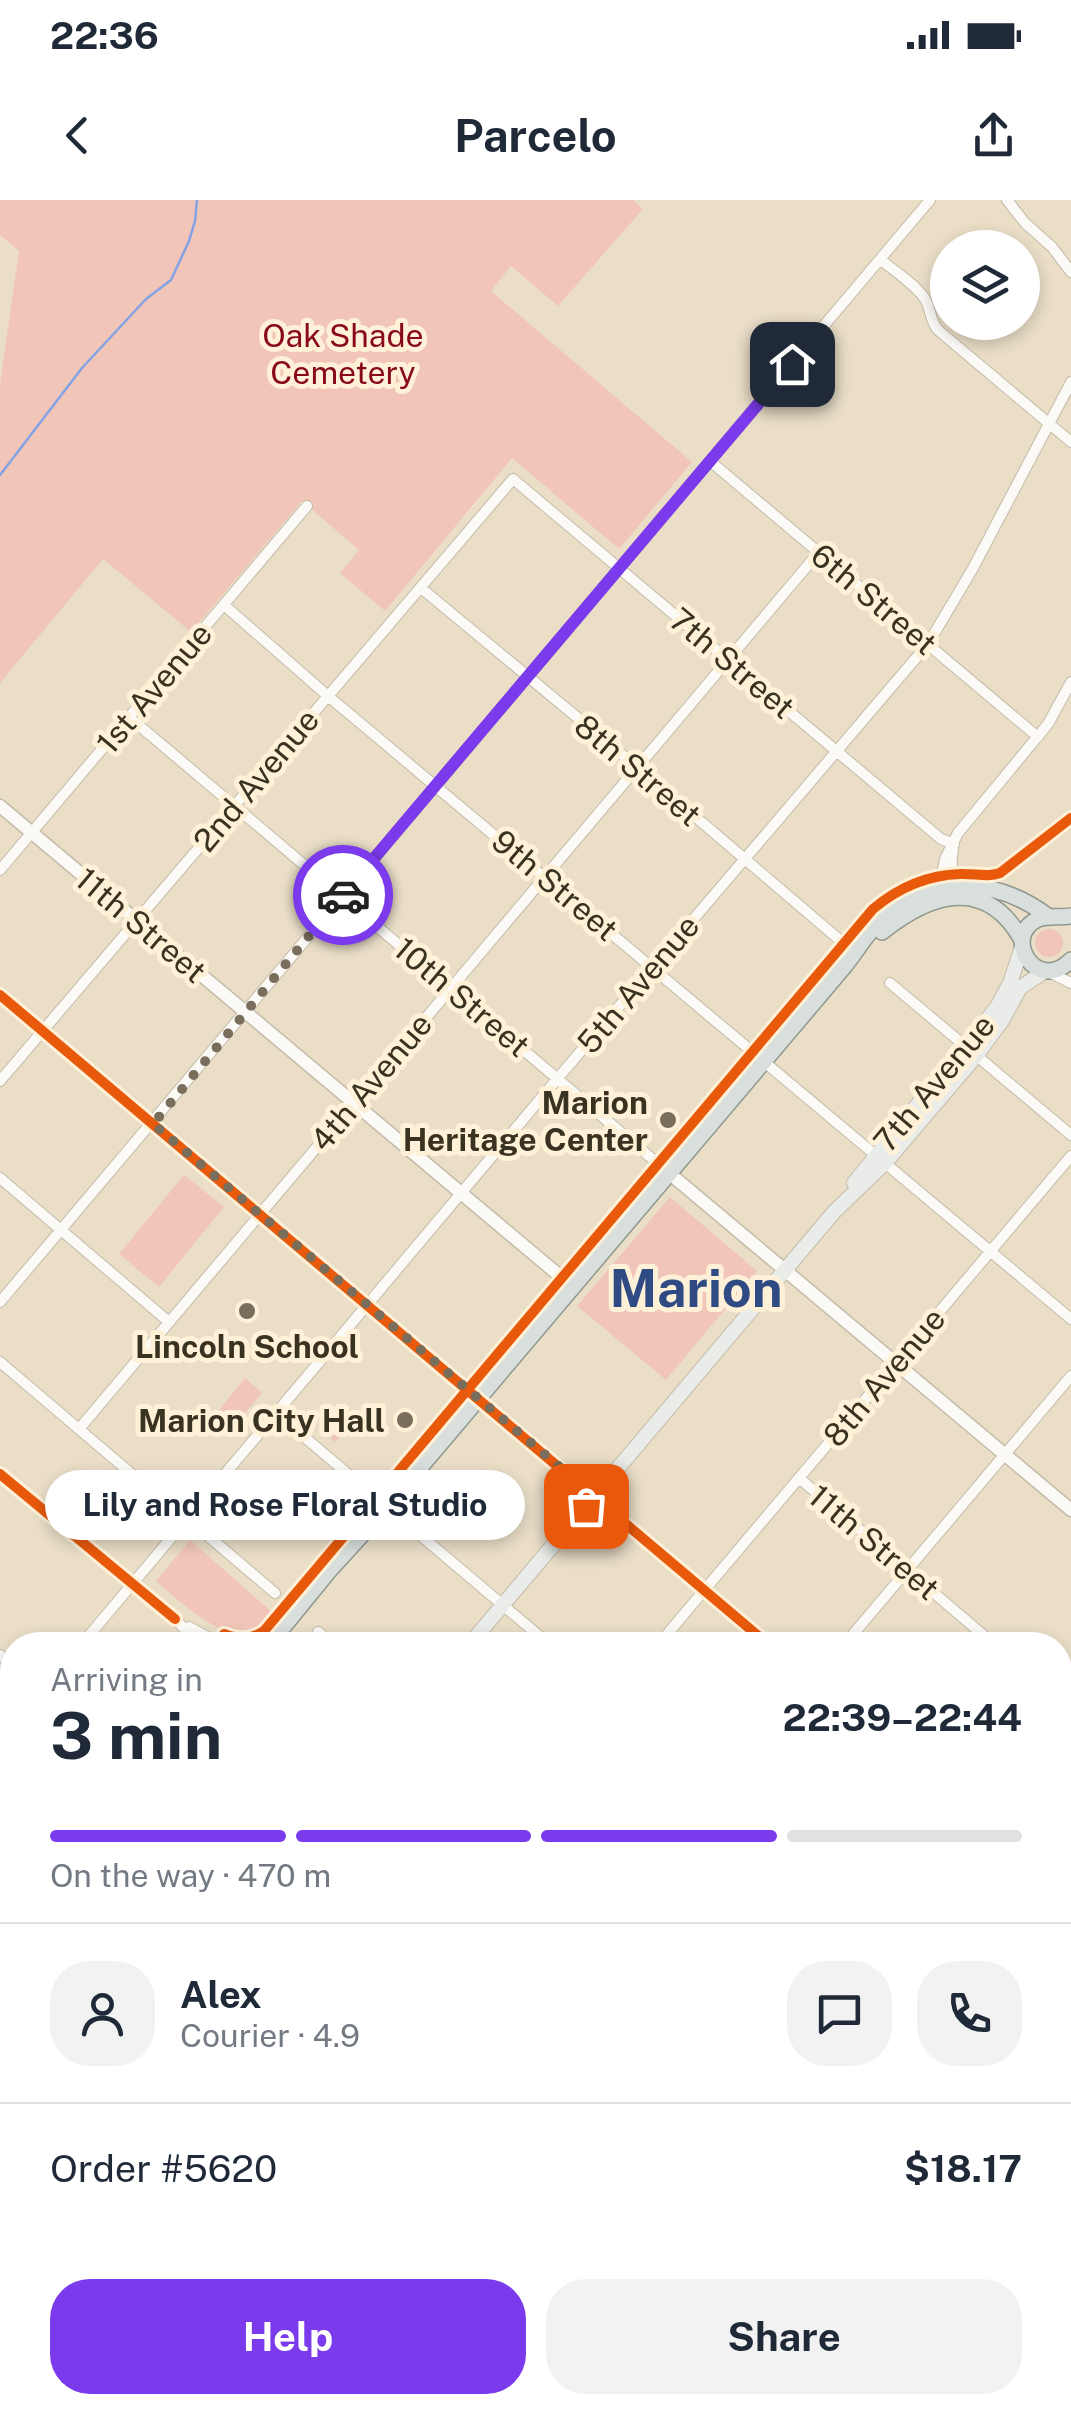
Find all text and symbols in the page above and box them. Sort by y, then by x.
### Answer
text: 22:36 [50,13,159,58]
icon: back [50,108,105,163]
icon: share [966,108,1021,163]
text: Parcelo [454,109,617,162]
map controls [930,230,1040,340]
button: layers [930,230,1040,340]
park label: Oak Shade Cemetery [262,317,424,391]
pin [750,322,835,407]
icon: home [765,337,820,392]
street label: 6th Street [804,536,944,662]
street label: 7th Street [662,600,802,726]
street label: 1st Avenue [89,615,219,761]
street label: 2nd Avenue [186,701,326,859]
street label: 8th Street [568,707,708,833]
street label: 9th Street [485,822,625,948]
courier [293,845,393,945]
street label: 11th Street [69,860,213,990]
icon: car [316,868,371,923]
street label: 5th Avenue [569,907,707,1061]
street label: 10th Street [387,930,537,1064]
street label: 4th Avenue [303,1005,439,1159]
street label: 7th Avenue [866,1007,1002,1159]
place label: Marion Heritage Center [403,1084,648,1158]
marker: Marion Heritage Center [657,1109,679,1131]
district label: Marion [609,1258,783,1319]
marker: Lincoln School [236,1300,258,1322]
street label: 8th Avenue [815,1300,953,1454]
place label: Lincoln School [135,1328,359,1365]
place label: Marion City Hall [138,1402,385,1439]
marker: Marion City Hall [394,1409,416,1431]
pin [544,1464,629,1549]
callout: Lily and Rose Floral Studio [46,1471,526,1541]
street label: 11th Street [802,1477,946,1607]
icon: bag [559,1479,614,1534]
text: Lily and Rose Floral Studio [83,1486,487,1523]
text: Arriving in [50,1661,203,1698]
text: 22:39–22:44 [783,1695,1022,1740]
text: 3 min [50,1697,222,1774]
text: On the way · 470 m [50,1857,331,1894]
button: person [50,1961,155,2066]
button: chat [787,1961,892,2066]
button: phone [917,1961,1022,2066]
text: Alex [180,1972,262,2017]
text: Courier · 4.9 [180,2017,360,2054]
text: Order #5620 [50,2146,277,2191]
text: $18.17 [904,2146,1022,2191]
button: Help [50,2279,526,2394]
button: Share [546,2279,1022,2394]

